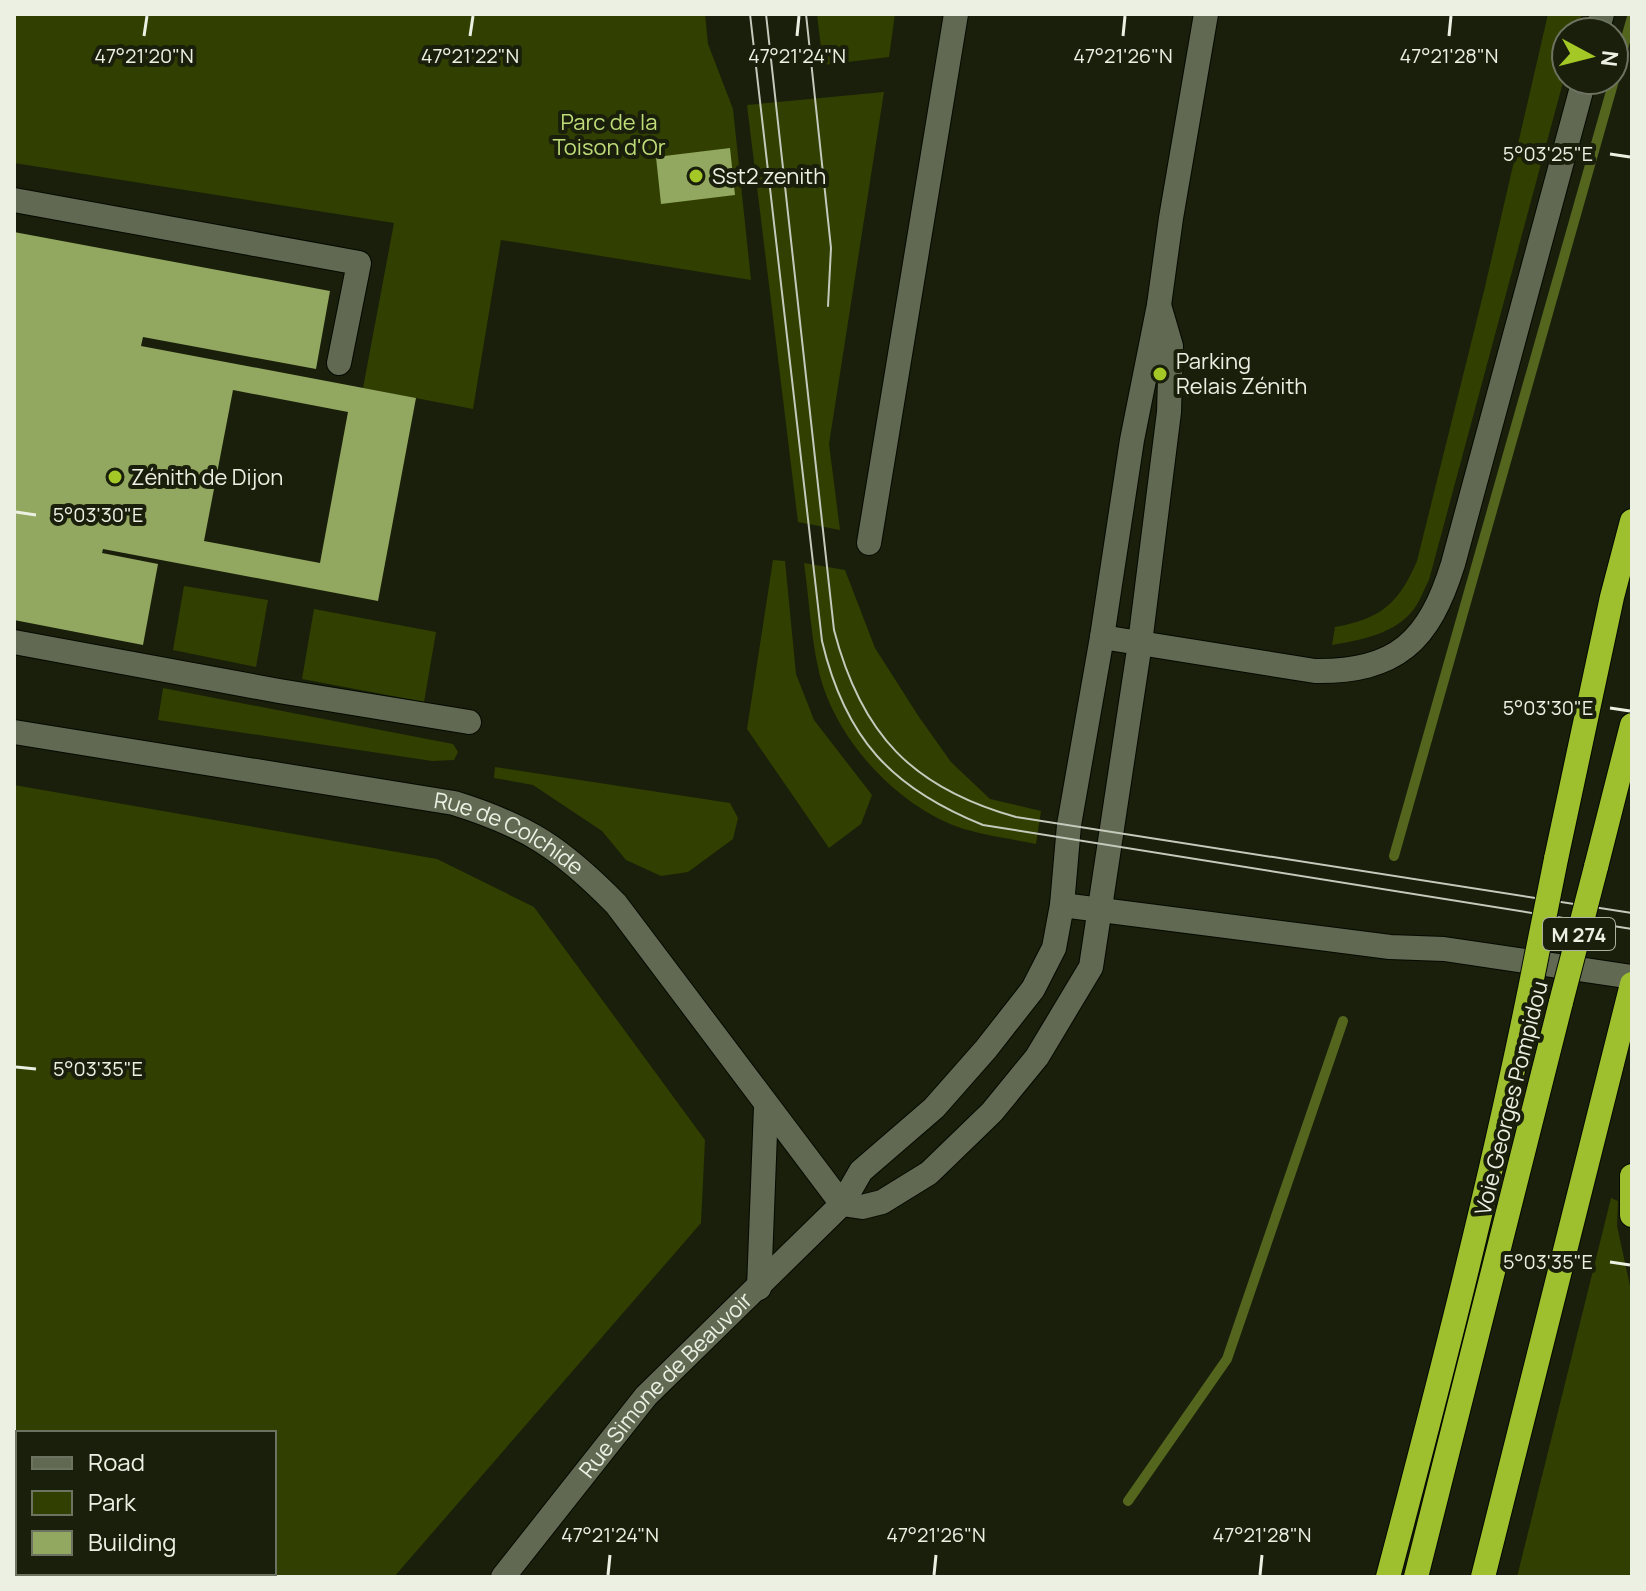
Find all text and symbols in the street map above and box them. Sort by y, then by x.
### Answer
north arrow [1550,16,1630,96]
text: 47°21'20"N [94,42,194,69]
text: 47°21'22"N [421,42,519,69]
text: 47°21'24"N [748,42,846,69]
text: 47°21'26"N [1073,42,1173,69]
text: 47°21'28"N [1400,42,1498,69]
text: N [1594,49,1626,68]
park label: Parc de la Toison d'Or [552,107,666,162]
text: 5°03'25"E [1503,140,1593,167]
place label: Sst2 zenith [712,161,826,191]
marker: Sst2 zenith [687,167,705,185]
place label: Parking Relais Zénith [1176,346,1307,401]
marker: Parking Relais Zénith [1151,365,1169,383]
place label: Zénith de Dijon [131,462,283,492]
marker: Zénith de Dijon [106,468,124,486]
text: 5°03'30"E [53,501,143,528]
text: 5°03'30"E [1503,694,1593,721]
street label: Rue de Colchide [432,785,590,882]
road number: M 274 [1543,918,1615,950]
street label: Voie Georges Pompidou [1467,978,1555,1218]
text: 5°03'35"E [53,1055,143,1082]
text: 5°03'35"E [1503,1248,1593,1275]
street label: Rue Simone de Beauvoir [572,1285,759,1484]
legend [16,1431,276,1575]
text: Road [88,1445,145,1478]
text: Park [88,1485,137,1518]
text: 47°21'24"N [561,1521,659,1548]
text: 47°21'26"N [886,1521,986,1548]
text: 47°21'28"N [1213,1521,1311,1548]
text: Building [88,1525,176,1558]

